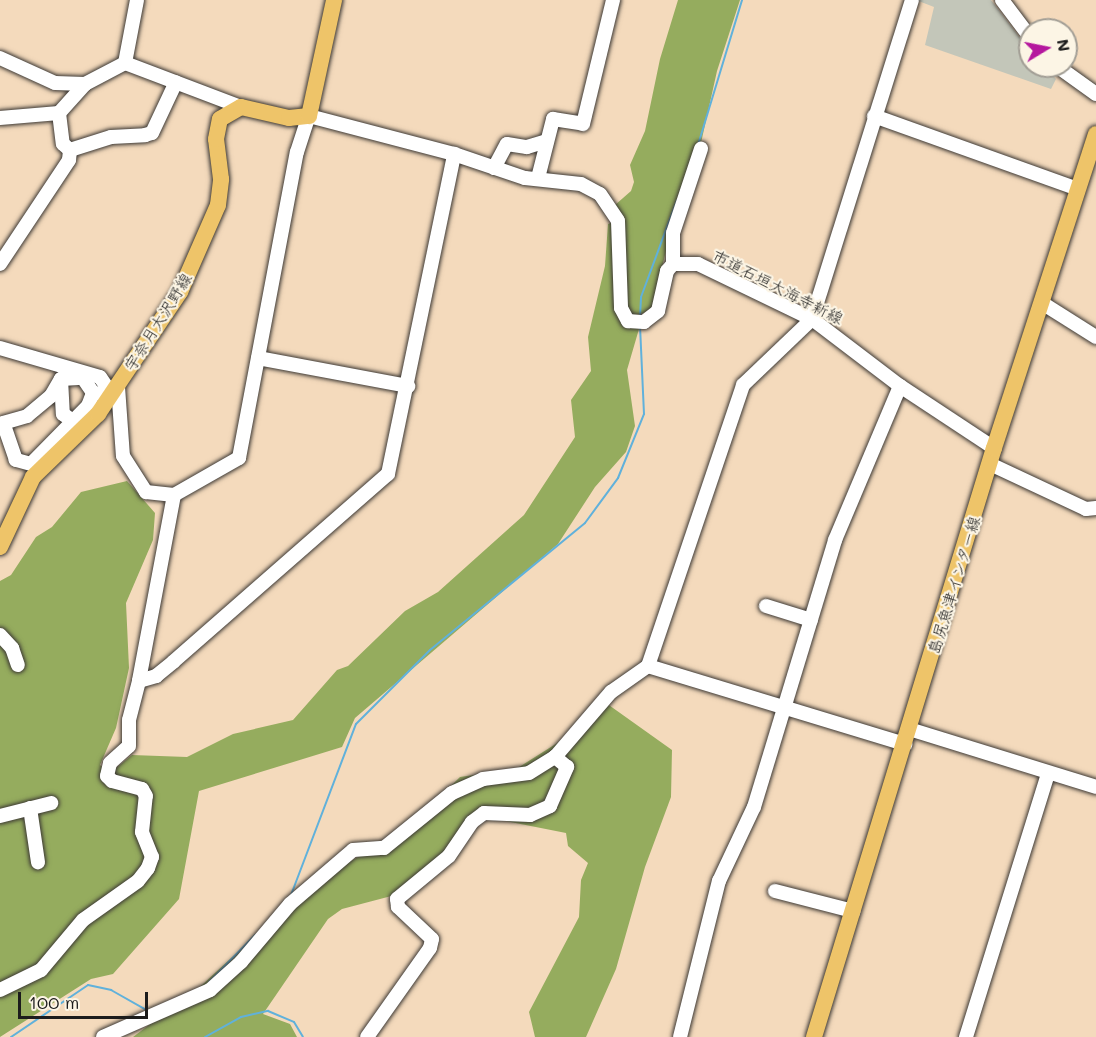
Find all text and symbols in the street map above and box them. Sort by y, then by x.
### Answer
north arrow [1018,18,1078,78]
text: N [1053,37,1076,53]
street label: 市道石垣大海寺新線 [709,246,847,328]
street label: 宇奈月大沢野線 [120,269,196,375]
street label: 島尻魚津インター線 [924,513,984,657]
scale bar [21,980,152,1018]
text: 100 m [29,990,79,1014]

